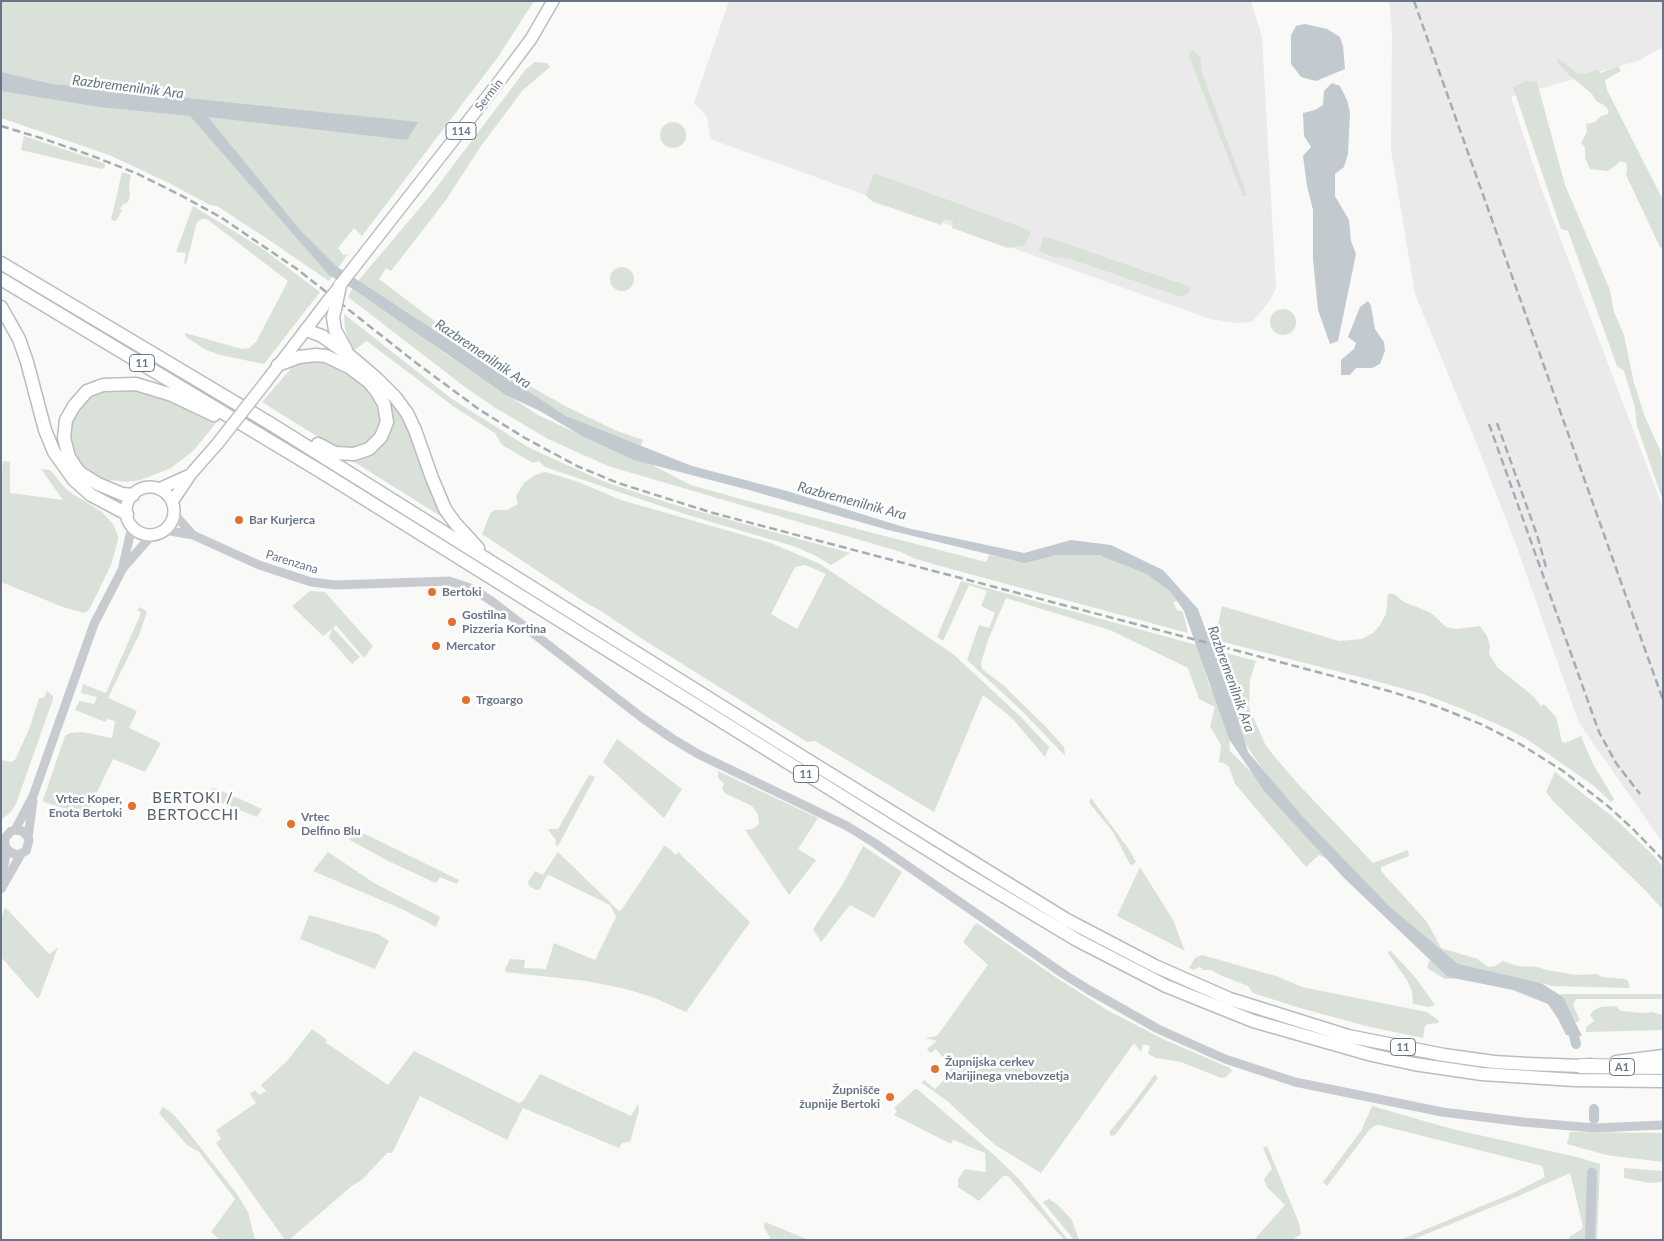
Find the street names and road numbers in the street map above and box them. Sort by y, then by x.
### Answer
street label: Sermin [472,76,506,114]
road number: 114 [446,122,476,140]
road number: 11 [130,354,154,372]
street label: Parenzana [264,547,320,577]
road number: 11 [794,766,818,782]
road number: 11 [1390,1038,1416,1056]
road number: A1 [1610,1058,1634,1076]

